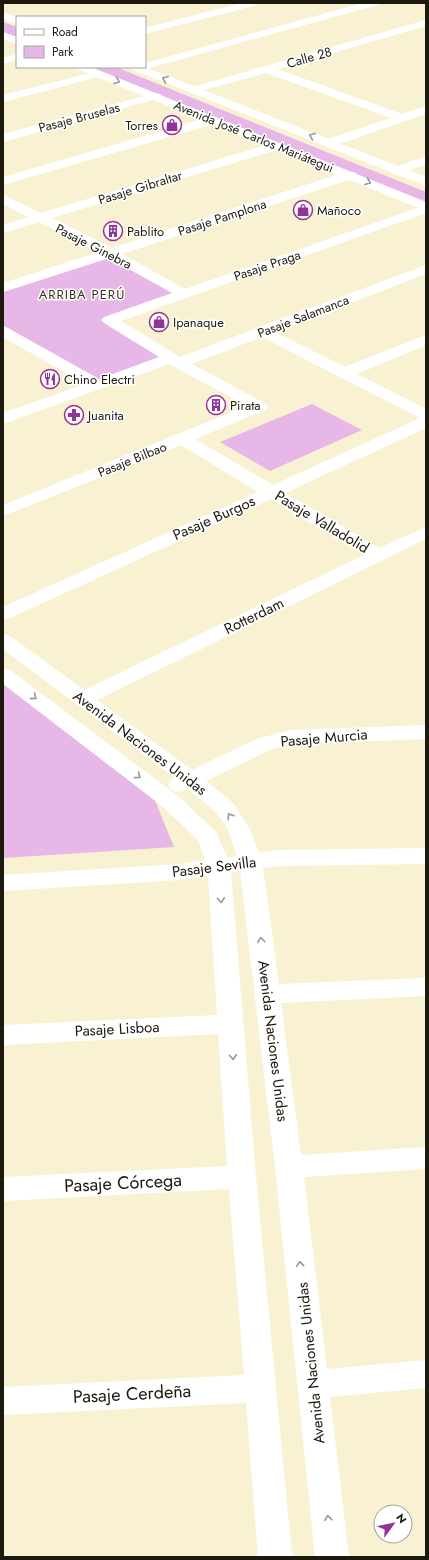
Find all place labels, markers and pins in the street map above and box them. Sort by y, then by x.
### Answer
shop icon: Torres [161,114,183,136]
place label: Torres [126,116,158,135]
shop icon: Mañoco [292,199,314,221]
place label: Mañoco [317,201,361,220]
building icon: Pablito [102,220,124,242]
place label: Pablito [127,222,164,241]
shop icon: Ipanaque [148,311,170,333]
place label: Ipanaque [173,313,224,332]
restaurant icon: Chino Electri [39,368,61,390]
place label: Chino Electri [64,370,135,389]
building icon: Pirata [205,394,227,416]
place label: Pirata [230,396,261,415]
pharmacy icon: Juanita [63,404,85,426]
place label: Juanita [86,406,124,425]

